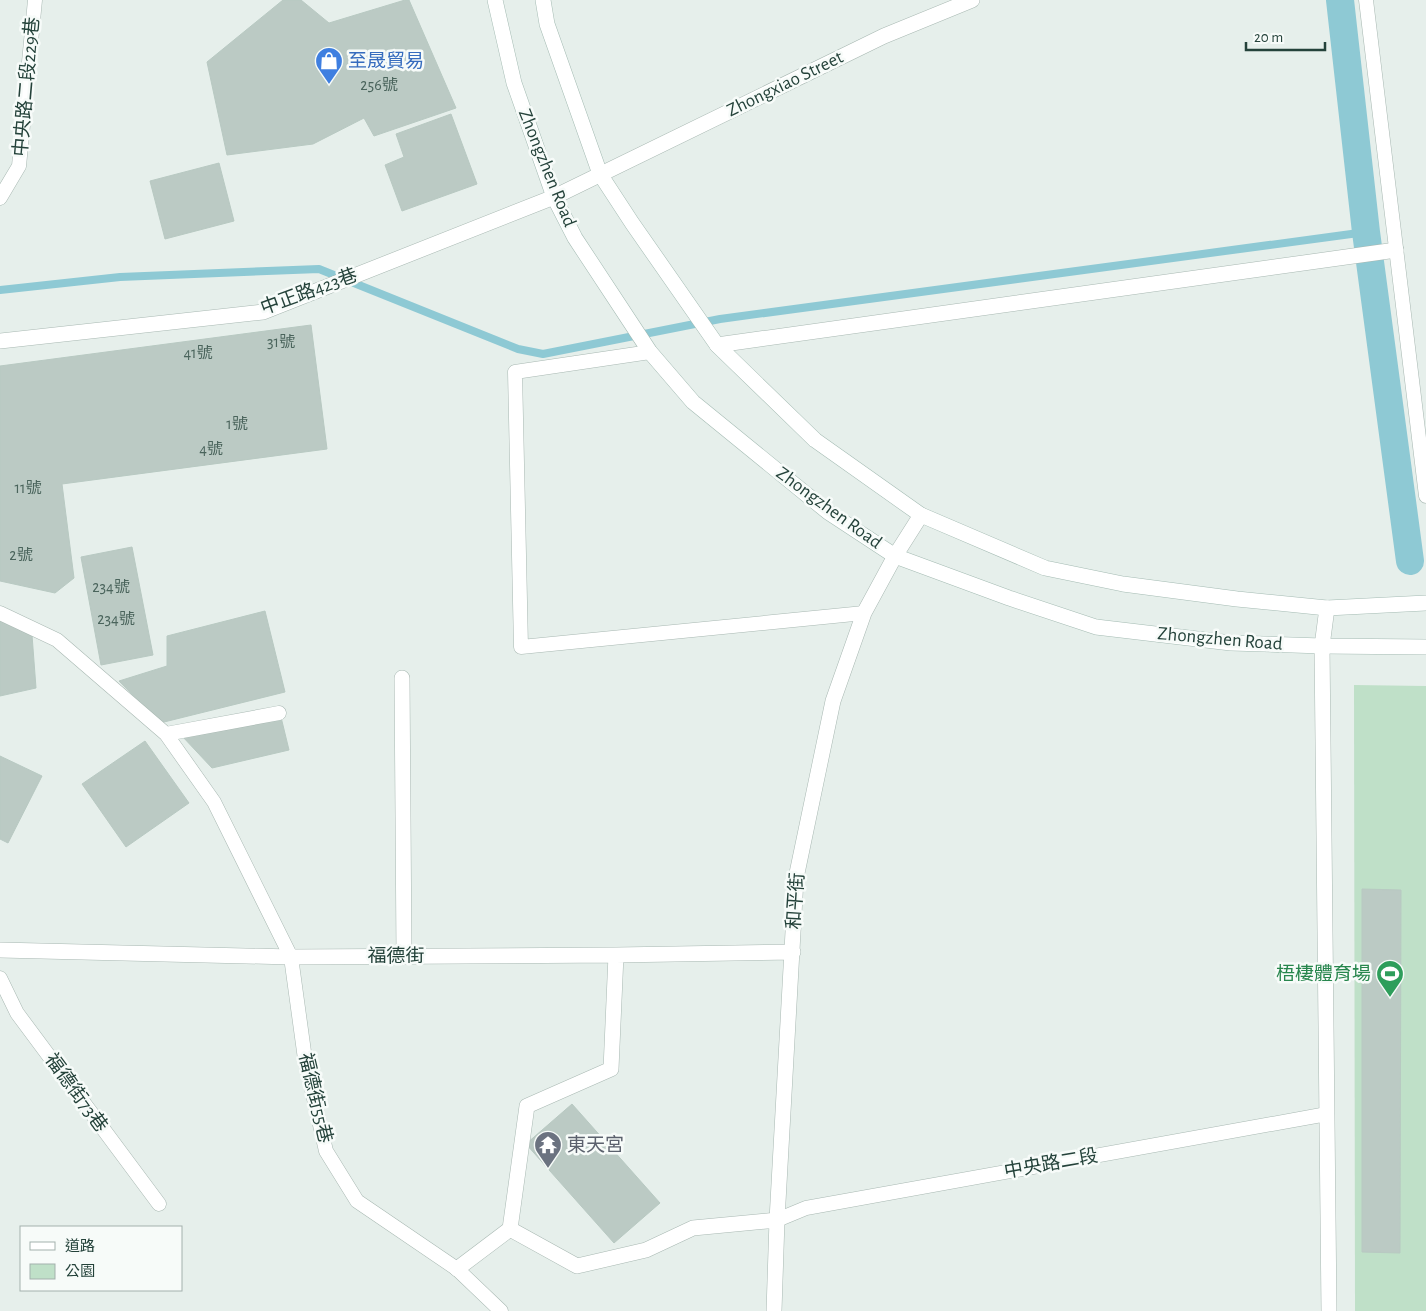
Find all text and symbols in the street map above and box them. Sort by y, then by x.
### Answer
street label: 中央路二段229巷 [9,16,43,158]
scale bar [1246,20,1325,52]
text: 20 m [1254,30,1283,45]
shop icon: 至晟貿易 [314,46,344,85]
street label: Zhongxiao Street [724,48,846,120]
place label: 至晟貿易 [348,51,424,71]
house number: 256號 [360,77,398,93]
street label: Zhongzhen Road [515,106,579,230]
street label: 中正路423巷 [257,264,360,318]
house number: 31號 [267,334,295,350]
house number: 41號 [183,345,213,361]
house number: 1號 [226,416,248,432]
house number: 4號 [199,441,223,457]
street label: Zhongzhen Road [773,463,885,553]
house number: 11號 [14,480,42,496]
house number: 2號 [9,547,33,563]
house number: 234號 [92,579,130,595]
house number: 234號 [97,611,135,627]
street label: Zhongzhen Road [1157,624,1283,654]
street label: 和平街 [784,872,807,930]
street label: 福德街 [367,946,425,966]
sports icon: 梧棲體育場 [1375,959,1405,998]
place label: 梧棲體育場 [1276,963,1371,984]
street label: 福德街73巷 [41,1049,112,1136]
street label: 福德街55巷 [295,1051,337,1145]
temple icon: 東天宮 [533,1130,563,1169]
place label: 東天宮 [567,1134,624,1155]
street label: 中央路二段 [1002,1144,1099,1182]
legend [20,1226,182,1291]
text: 道路 [65,1238,95,1254]
text: 公園 [65,1264,95,1279]

